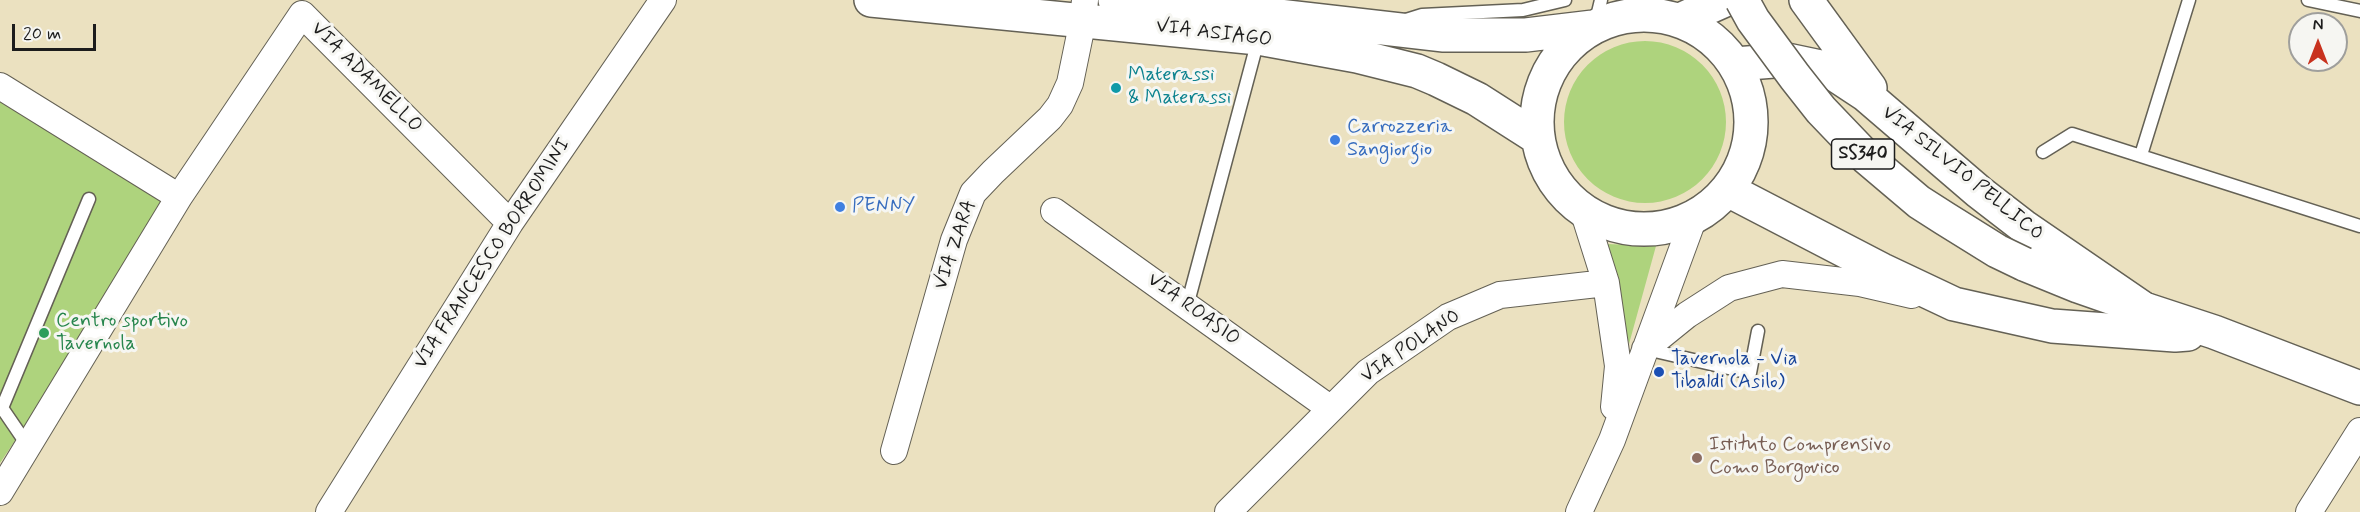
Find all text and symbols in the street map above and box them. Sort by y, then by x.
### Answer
scale bar [15,12,99,50]
north arrow [2288,12,2348,72]
street label: VIA ASIAGO [1155,15,1273,53]
text: N [2313,15,2323,36]
street label: VIA ADAMELLO [305,17,427,139]
text: 20 m [23,22,61,46]
place label: Materassi & Materassi [1128,64,1231,111]
marker: Materassi & Materassi [1109,81,1123,95]
street label: VIA SILVIO PELLICO [1876,101,2048,247]
place label: Carrozzeria Sangiorgio [1347,116,1452,163]
marker: Carrozzeria Sangiorgio [1328,133,1342,147]
street label: VIA FRANCESCO BORROMINI [409,134,577,374]
road number: SS340 [1832,139,1894,169]
place label: PENNY [852,195,915,219]
street label: VIA ZARA [929,197,983,293]
marker: PENNY [833,200,847,214]
street label: VIA ROASIO [1142,268,1244,352]
street label: VIA POLANO [1357,305,1465,389]
place label: Centro sportivo Tavernola [56,310,188,357]
marker: Centro sportivo Tavernola [37,326,51,340]
place label: Tavernola - Via Tibaldi (Asilo) [1671,348,1798,395]
marker: Tavernola - Via Tibaldi (Asilo) [1652,365,1666,379]
place label: Istituto Comprensivo Como Borgovico [1709,434,1891,481]
marker: Istituto Comprensivo Como Borgovico [1690,451,1704,465]

